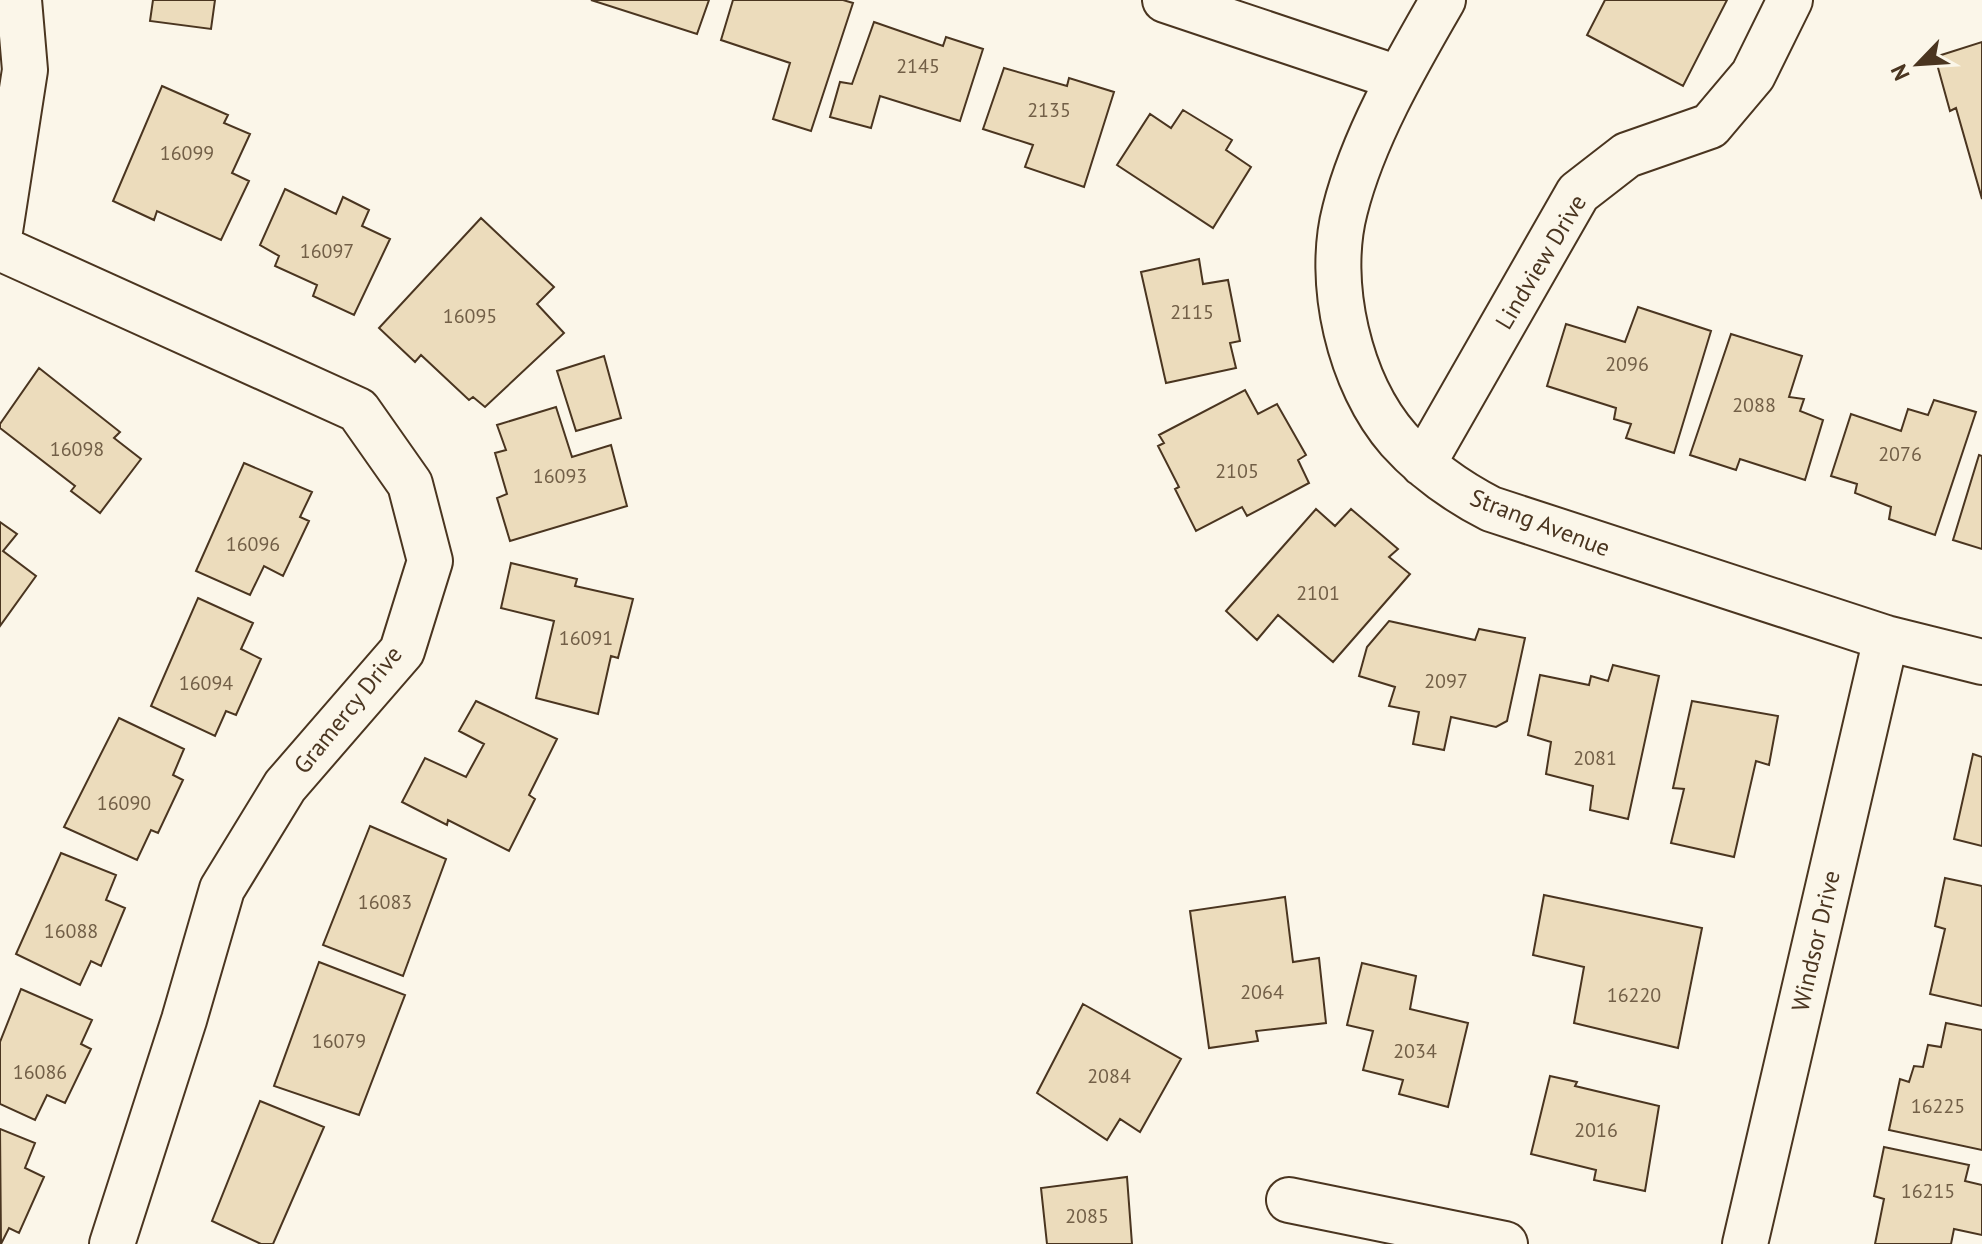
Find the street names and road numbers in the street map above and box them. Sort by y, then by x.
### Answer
street label: Lindview Drive [1488,189,1593,335]
street label: Strang Avenue [1466,482,1615,563]
street label: Gramercy Drive [287,639,409,780]
street label: Windsor Drive [1784,867,1847,1014]

